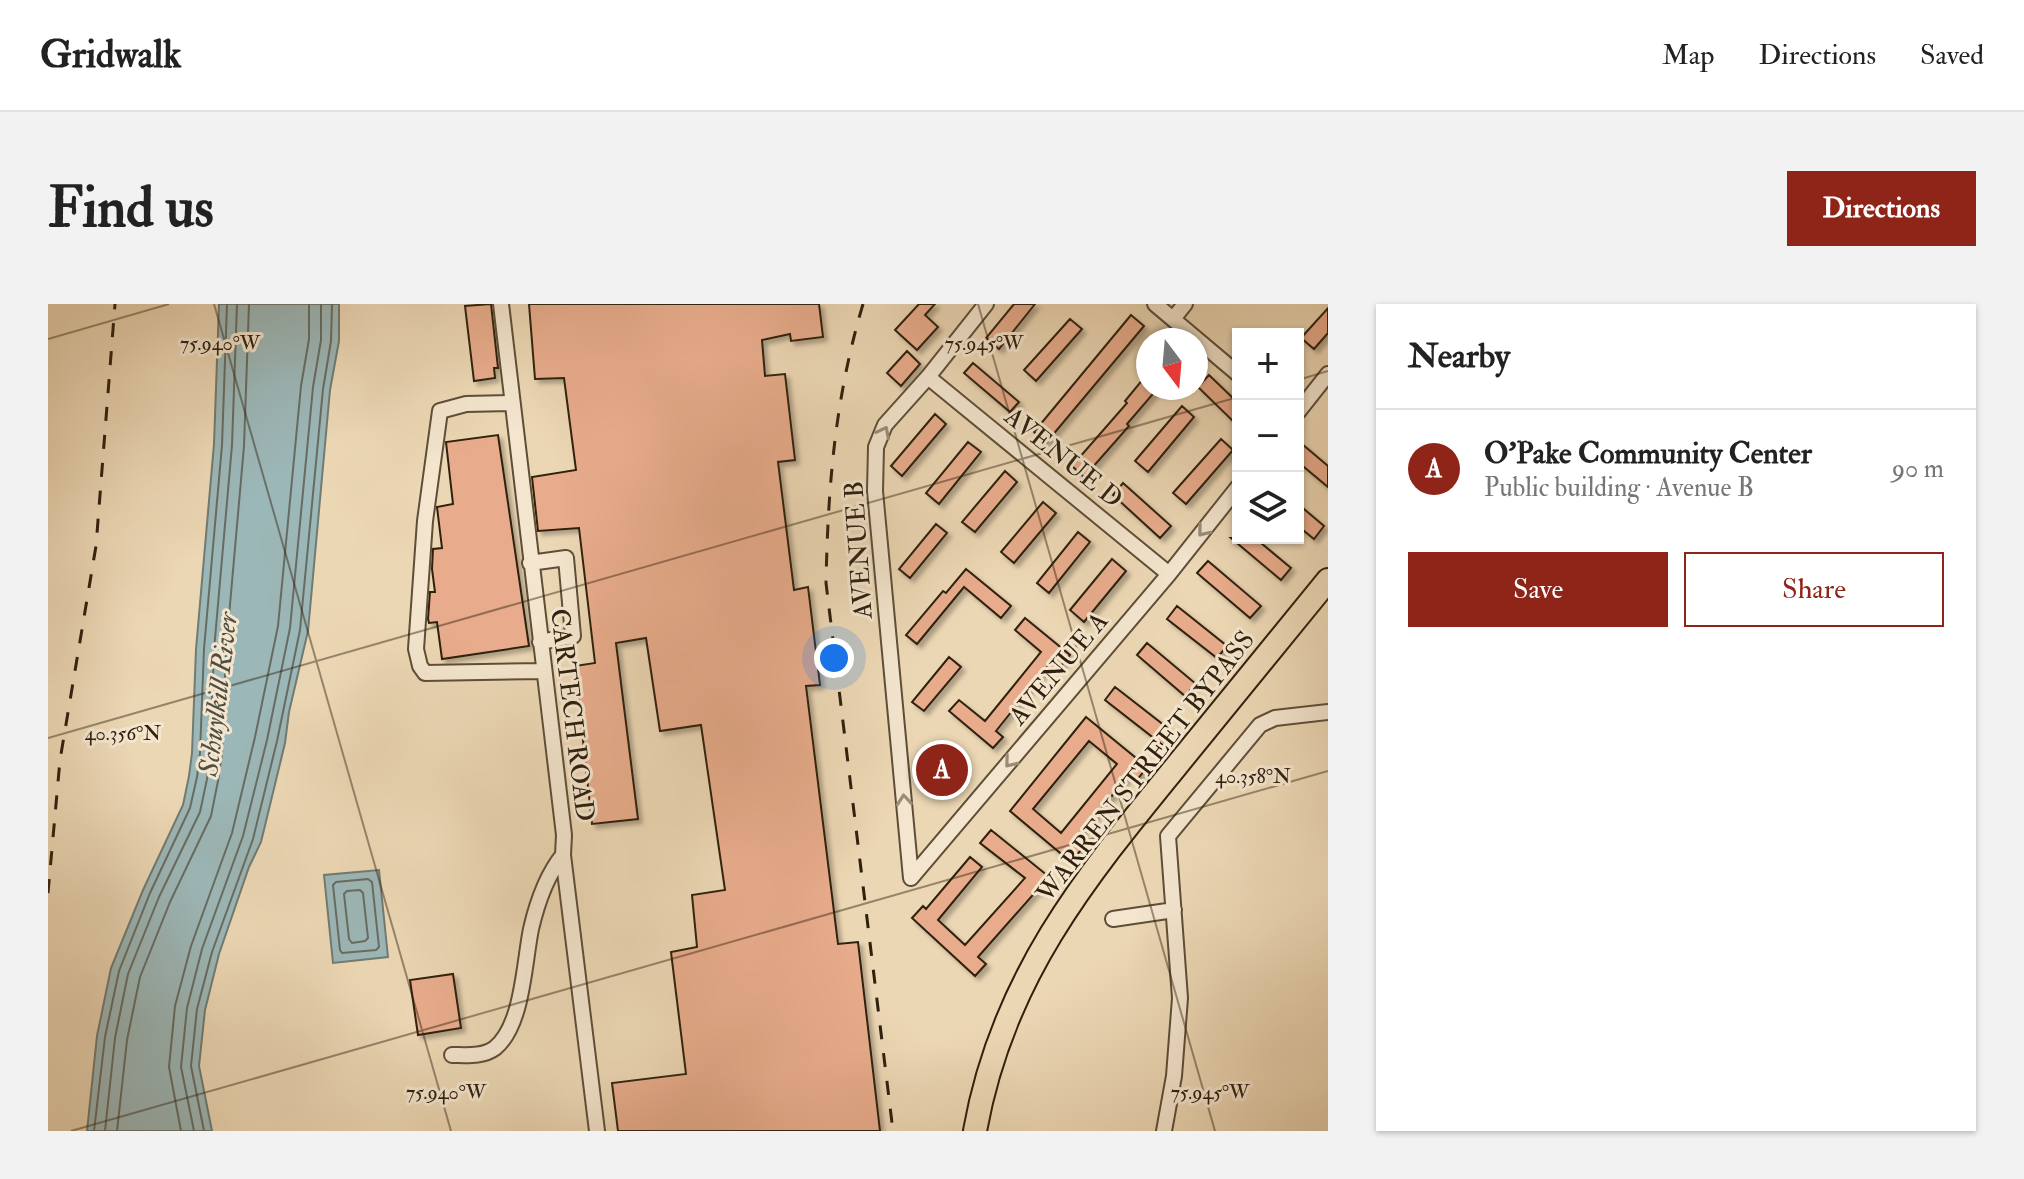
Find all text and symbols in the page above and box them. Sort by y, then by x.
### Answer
text: Gridwalk [40,31,181,79]
text: Map [1662,38,1715,73]
text: Directions [1759,38,1876,73]
text: Saved [1920,38,1984,73]
button: Directions [1787,171,1976,246]
text: Find us [48,173,214,244]
north arrow [1136,328,1208,400]
map controls [1232,328,1304,544]
button: + [1232,328,1304,400]
text: 75.940°W [180,331,261,356]
text: 75.945°W [945,331,1024,356]
text: Nearby [1408,335,1510,378]
street label: AVENUE D [997,400,1129,515]
button: − [1232,400,1304,472]
one-way arrow [874,425,890,440]
text: O’Pake Community Center [1484,435,1812,472]
text: A [1426,453,1442,485]
text: 90 m [1892,453,1944,485]
button: layers [1232,472,1304,544]
text: Public building · Avenue B [1484,472,1754,504]
street label: AVENUE B [838,480,880,621]
one-way arrow [1199,522,1213,537]
button: Save [1408,552,1668,627]
button: Share [1684,552,1944,627]
street label: AVENUE A [1002,605,1116,732]
street label: CARTECH ROAD [543,607,601,823]
water label: Schuylkill River [191,609,246,779]
street label: WARREN STREET BYPASS [1029,625,1262,909]
your location [814,638,854,678]
text: 40.356°N [85,721,161,746]
pin: A [916,740,968,800]
one-way arrow [1005,753,1020,767]
text: 40.358°N [1215,764,1291,789]
one-way arrow [896,794,913,807]
text: 75.940°W [406,1080,487,1105]
text: 75.945°W [1171,1080,1250,1105]

